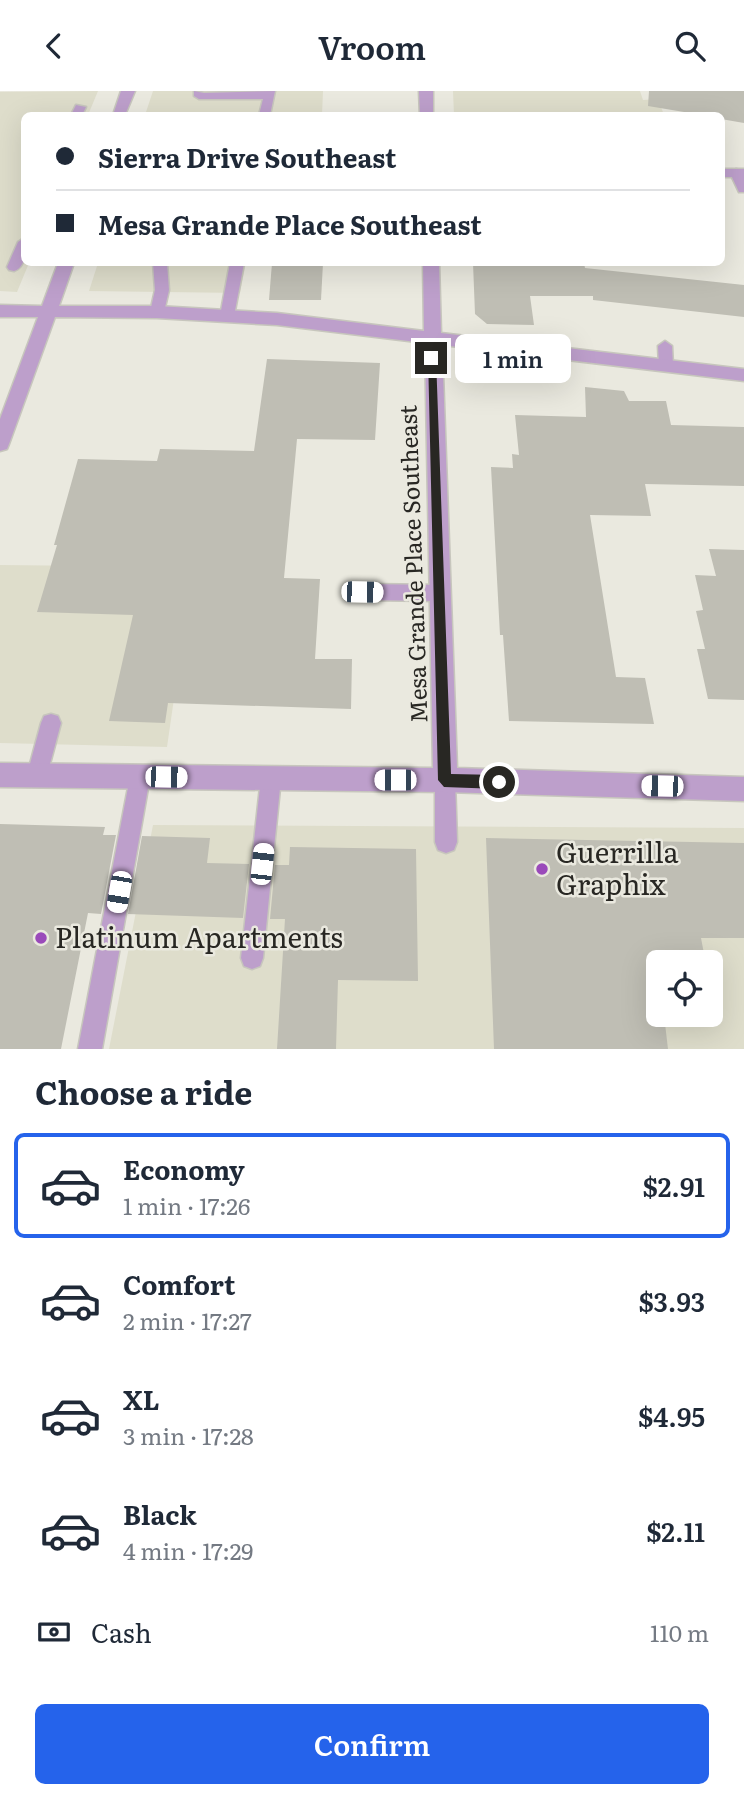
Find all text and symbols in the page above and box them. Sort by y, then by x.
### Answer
text: Vroom [318,22,426,70]
icon: back [35,27,73,65]
icon: search [671,27,709,65]
text: Sierra Drive Southeast [98,137,397,176]
text: Mesa Grande Place Southeast [98,204,482,243]
callout: 1 min [456,334,571,383]
text: 1 min [483,341,543,375]
route end [415,342,447,374]
street label: Mesa Grande Place Southeast [389,404,435,724]
car [341,581,384,603]
car [145,766,188,788]
route start [483,766,515,798]
car [375,770,417,791]
car [641,775,684,797]
place label: Guerrilla Graphix [556,830,679,904]
car [250,842,275,886]
marker: Guerrilla Graphix [534,861,550,877]
car [106,869,133,915]
place label: Platinum Apartments [55,915,343,957]
marker: Platinum Apartments [33,930,49,946]
map controls [646,950,723,1027]
button: locate [646,950,723,1027]
text: Choose a ride [35,1067,252,1115]
text: Economy [123,1149,245,1188]
icon: car [39,1154,102,1217]
text: $2.91 [643,1166,705,1205]
text: 1 min · 17:26 [123,1188,250,1222]
text: Comfort [123,1264,235,1303]
icon: car [39,1269,102,1332]
text: $3.93 [638,1281,705,1320]
text: 2 min · 17:27 [123,1303,252,1337]
text: XL [123,1379,160,1418]
icon: car [39,1384,102,1447]
text: $4.95 [638,1396,705,1435]
text: 3 min · 17:28 [123,1418,254,1452]
text: Black [123,1494,197,1533]
icon: car [39,1499,102,1562]
text: $2.11 [646,1511,705,1550]
text: 4 min · 17:29 [123,1533,253,1567]
text: Cash [91,1612,152,1651]
icon: cash [35,1613,73,1651]
text: 110 m [650,1615,709,1649]
button: Confirm [35,1704,709,1784]

